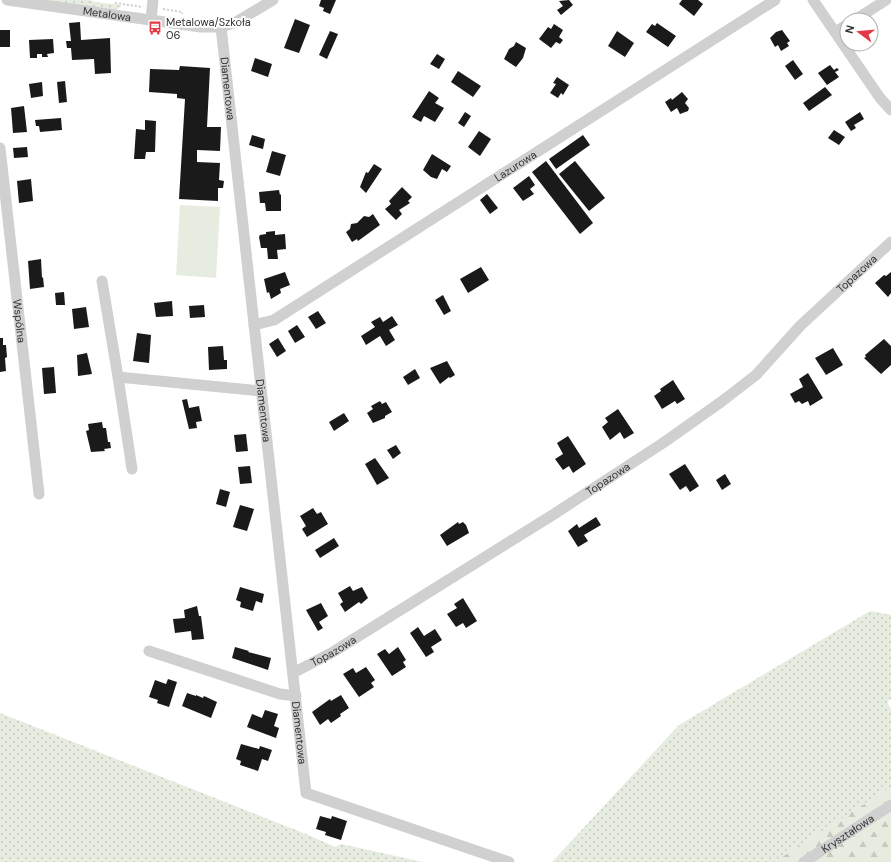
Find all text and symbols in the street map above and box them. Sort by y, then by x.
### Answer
street label: Metalowa [82,4,132,24]
north arrow [839,12,879,52]
place label: Metalowa/Szkoła 06 [166,15,251,42]
bus stop icon: Metalowa/Szkoła 06 [147,20,163,36]
text: N [842,23,857,35]
street label: Diamentowa [217,56,238,121]
street label: Lazurowa [492,147,539,185]
street label: Topazowa [833,252,880,296]
street label: Wspólna [10,298,29,344]
street label: Diamentowa [253,378,274,443]
street label: Topazowa [583,459,633,498]
street label: Topazowa [308,632,359,669]
street label: Diamentowa [289,700,310,765]
street label: Kryształowa [818,811,877,856]

